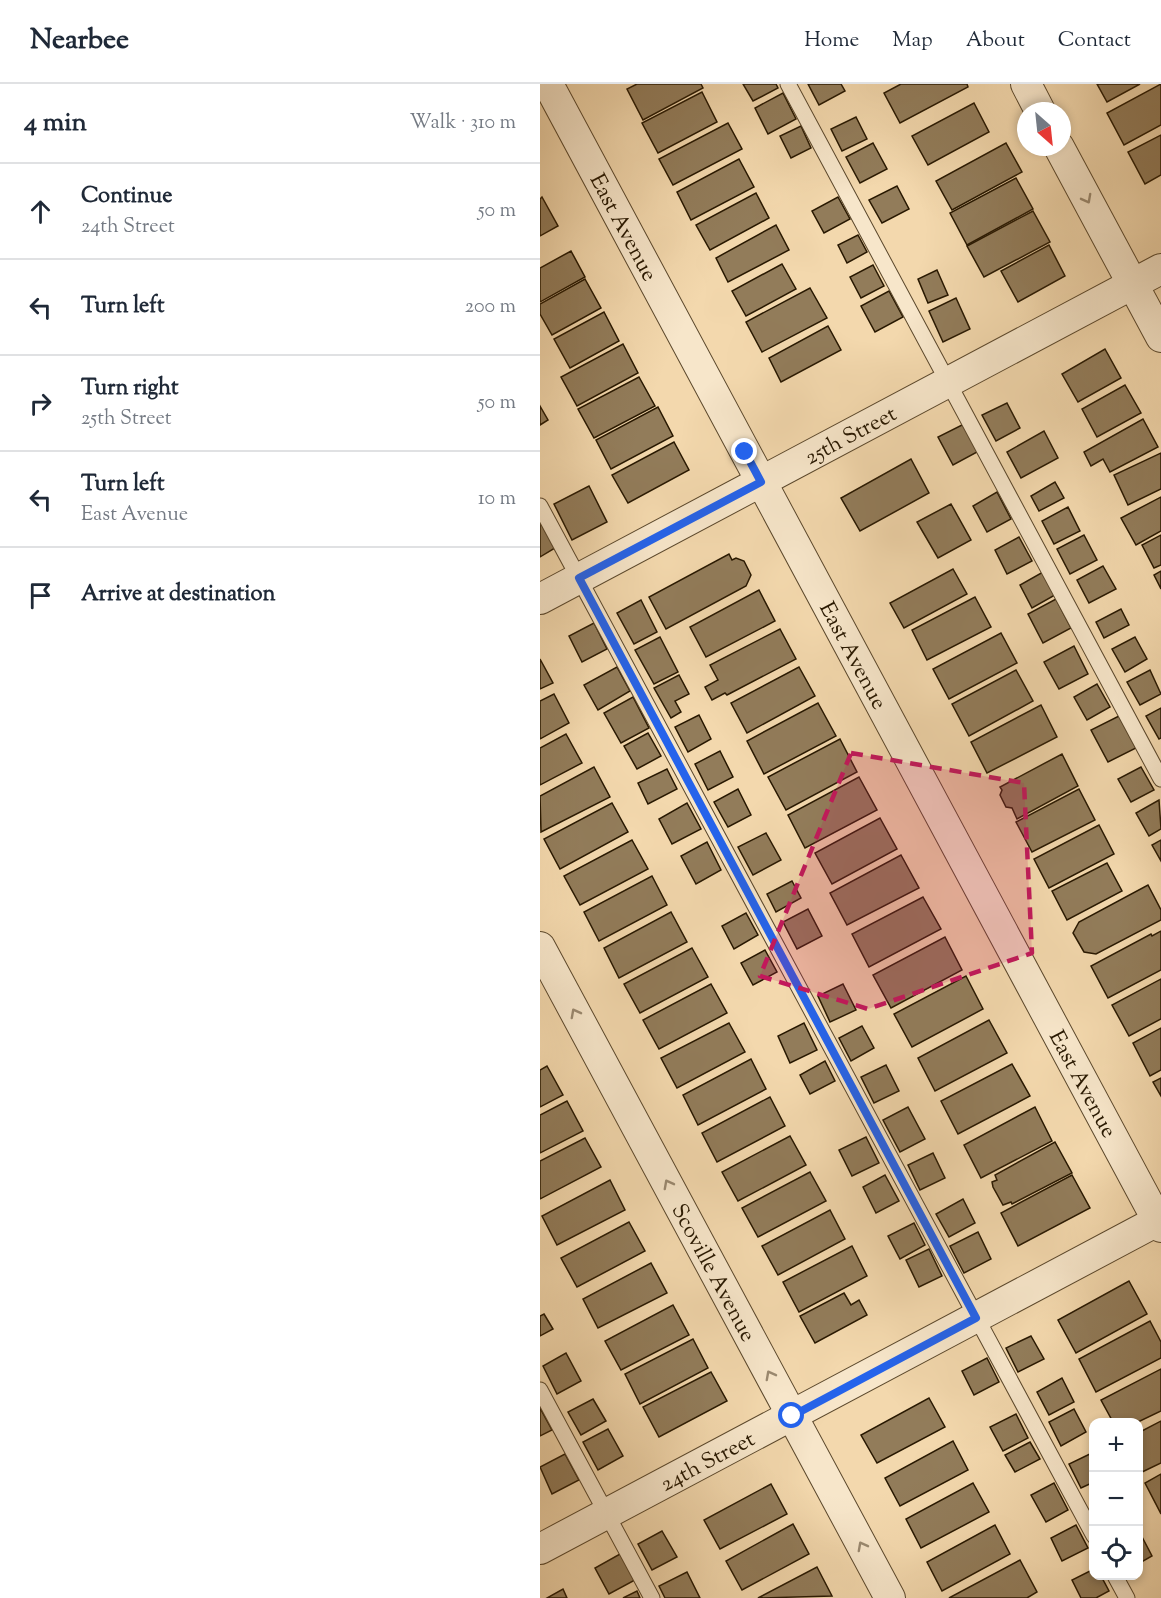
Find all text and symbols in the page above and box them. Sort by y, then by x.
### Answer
text: Nearbee [30,21,129,61]
text: Home [804,26,859,56]
text: Map [892,26,933,56]
text: About [966,26,1025,56]
text: Contact [1058,26,1131,56]
north arrow [1017,102,1071,156]
text: 4 min [24,105,87,142]
text: Walk · 310 m [409,109,516,138]
street label: East Avenue [580,169,664,288]
text: Continue [81,181,172,213]
one-way arrow [1080,192,1091,203]
icon: ahead [24,195,57,228]
text: 50 m [478,197,516,226]
text: 24th Street [81,213,175,242]
icon: left [24,291,57,324]
text: Turn left [81,291,164,323]
text: 200 m [465,293,516,322]
text: Turn right [81,373,178,405]
icon: right [24,387,57,420]
text: 50 m [478,389,516,418]
street label: 25th Street [800,399,903,474]
text: 25th Street [81,405,172,434]
route end [731,438,757,464]
text: Turn left [81,469,164,501]
icon: left [24,483,57,516]
text: 10 m [478,485,516,514]
text: East Avenue [81,501,188,530]
icon: arrive [24,579,57,612]
text: Arrive at destination [81,579,276,611]
street label: East Avenue [810,597,894,716]
one-way arrow [571,1008,582,1019]
street label: East Avenue [1039,1025,1123,1144]
one-way arrow [664,1180,675,1191]
street label: Scoville Avenue [662,1199,762,1348]
one-way arrow [766,1370,777,1381]
route start [778,1402,804,1428]
map controls [1089,1418,1143,1580]
button: + [1089,1418,1143,1472]
street label: 24th Street [655,1424,762,1501]
button: − [1089,1472,1143,1526]
button: locate [1089,1526,1143,1580]
one-way arrow [858,1542,869,1553]

